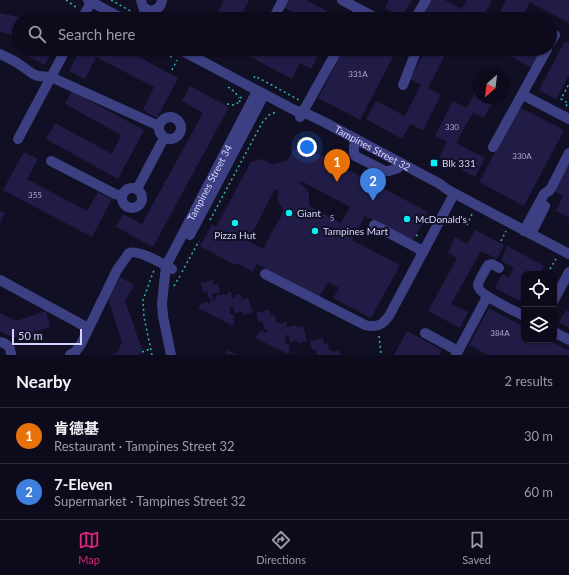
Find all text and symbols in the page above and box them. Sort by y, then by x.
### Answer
search box [12,12,557,56]
icon: search [26,23,48,45]
text: Search here [58,25,135,43]
north arrow [473,68,509,104]
house number: 331A [348,69,368,79]
house number: 330 [445,122,459,132]
street label: Tampines Street 32 [333,123,413,173]
your location [297,137,317,157]
street label: Tampines Street 34 [185,142,234,223]
pin: 1 [324,149,350,182]
house number: 330A [512,151,532,161]
place label: Blk 331 [442,157,476,169]
marker: Blk 331 [429,158,439,168]
pin: 2 [360,168,386,201]
house number: 355 [28,190,42,200]
place label: Giant [297,207,321,219]
marker: Giant [284,208,294,218]
house number: 5 [330,213,335,223]
place label: McDonald's [415,213,467,225]
marker: McDonald's [402,214,412,224]
marker: Pizza Hut [230,218,240,228]
place label: Tampines Mart [323,225,388,237]
marker: Tampines Mart [310,226,320,236]
place label: Pizza Hut [214,229,256,241]
map controls [521,271,557,343]
button: locate [521,271,557,307]
button: layers [521,307,557,343]
scale bar [12,327,82,346]
house number: 384A [490,328,510,338]
text: 50 m [18,329,43,342]
text: Nearby [16,371,71,392]
text: 2 results [505,373,553,389]
text: 肯德基 [54,419,99,437]
text: 1 [25,428,33,444]
text: 30 m [524,428,553,444]
text: Restaurant · Tampines Street 32 [54,438,235,454]
text: 7-Eleven [54,475,113,493]
text: 2 [25,484,33,500]
text: 60 m [524,484,553,500]
text: Supermarket · Tampines Street 32 [54,493,246,509]
tab: Map [78,529,100,566]
tab: Directions [256,529,306,566]
tab: Saved [462,529,491,566]

